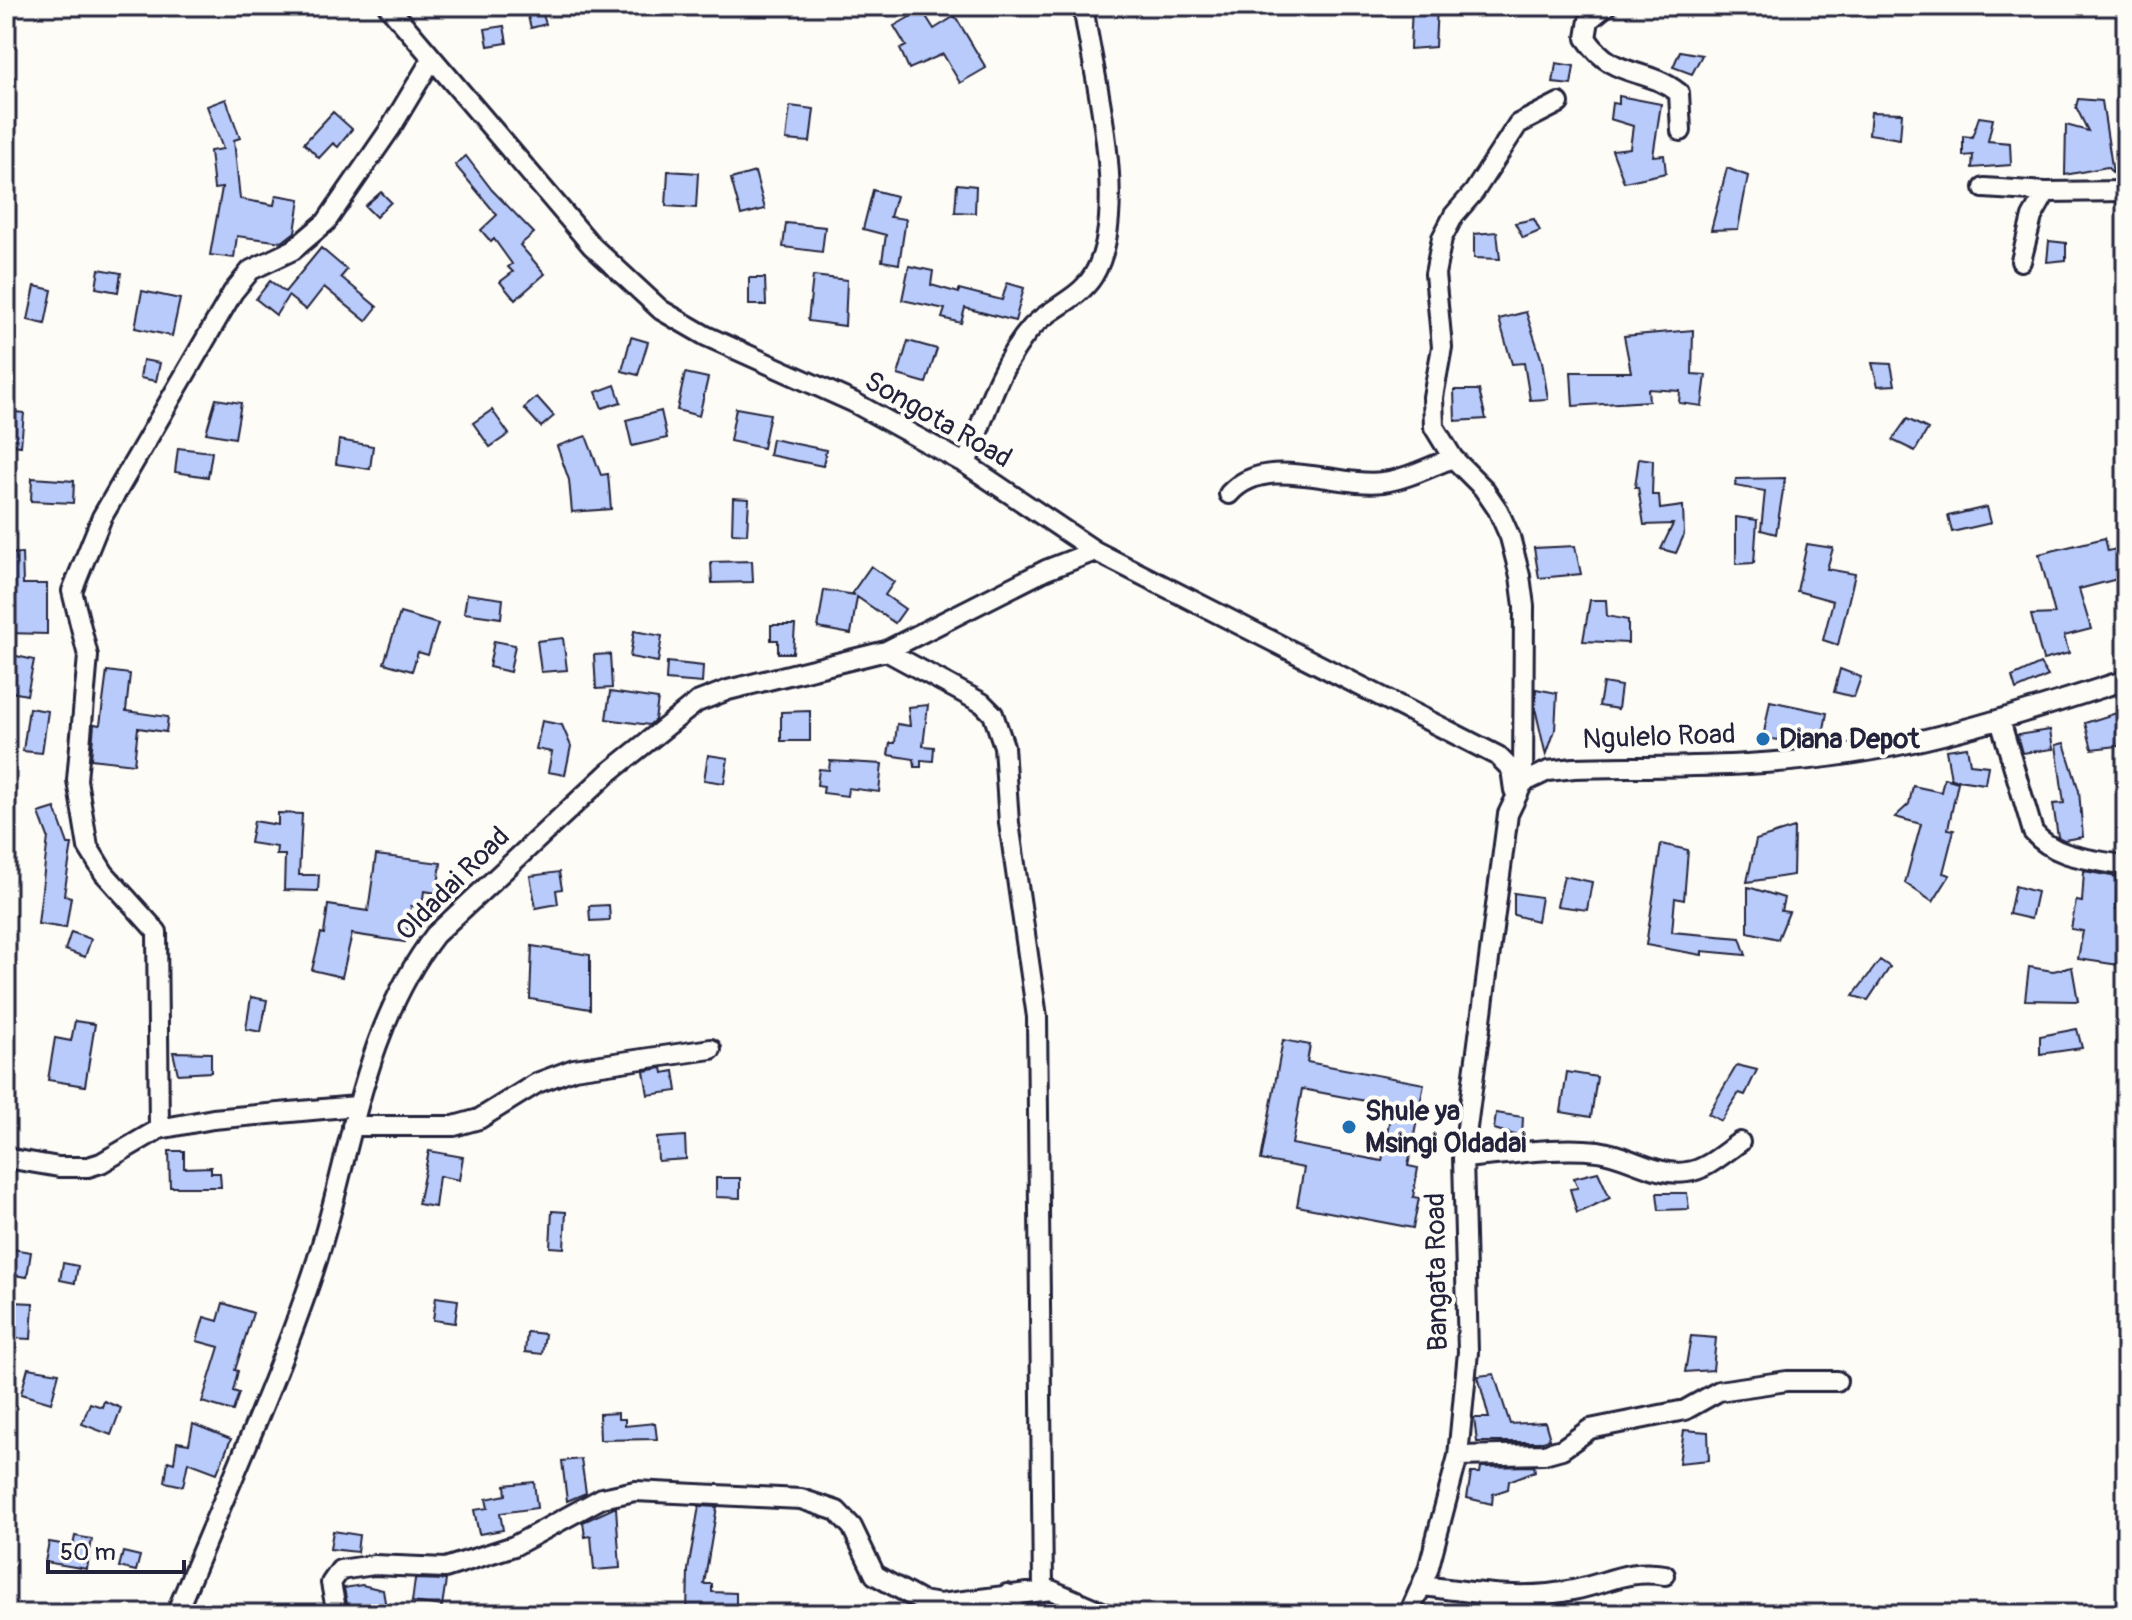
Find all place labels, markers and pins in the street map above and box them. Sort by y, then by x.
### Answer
place label: Diana Depot [1779,722,1920,757]
marker: Diana Depot [1754,730,1772,748]
place label: Shule ya Msingi Oldadai [1365,1094,1526,1161]
marker: Shule ya Msingi Oldadai [1340,1118,1358,1136]

